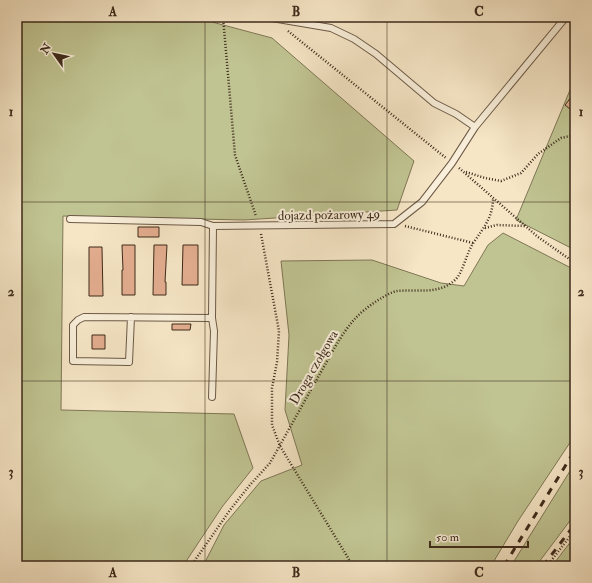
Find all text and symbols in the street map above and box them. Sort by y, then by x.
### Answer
text: A [108,4,118,20]
text: B [292,4,300,20]
text: C [474,4,484,20]
north arrow [34,34,74,74]
text: N [37,40,55,57]
text: 1 [9,104,14,120]
text: 1 [579,104,584,120]
street label: dojazd pożarowy 49 [278,206,380,225]
text: 2 [8,284,15,300]
text: 2 [578,284,585,300]
street label: Droga czołgowa [286,327,342,407]
text: 3 [9,464,14,480]
text: 3 [579,464,584,480]
scale bar [430,523,528,549]
text: 50 m [436,530,460,545]
text: A [108,565,118,581]
text: B [292,565,300,581]
text: C [474,565,484,581]

